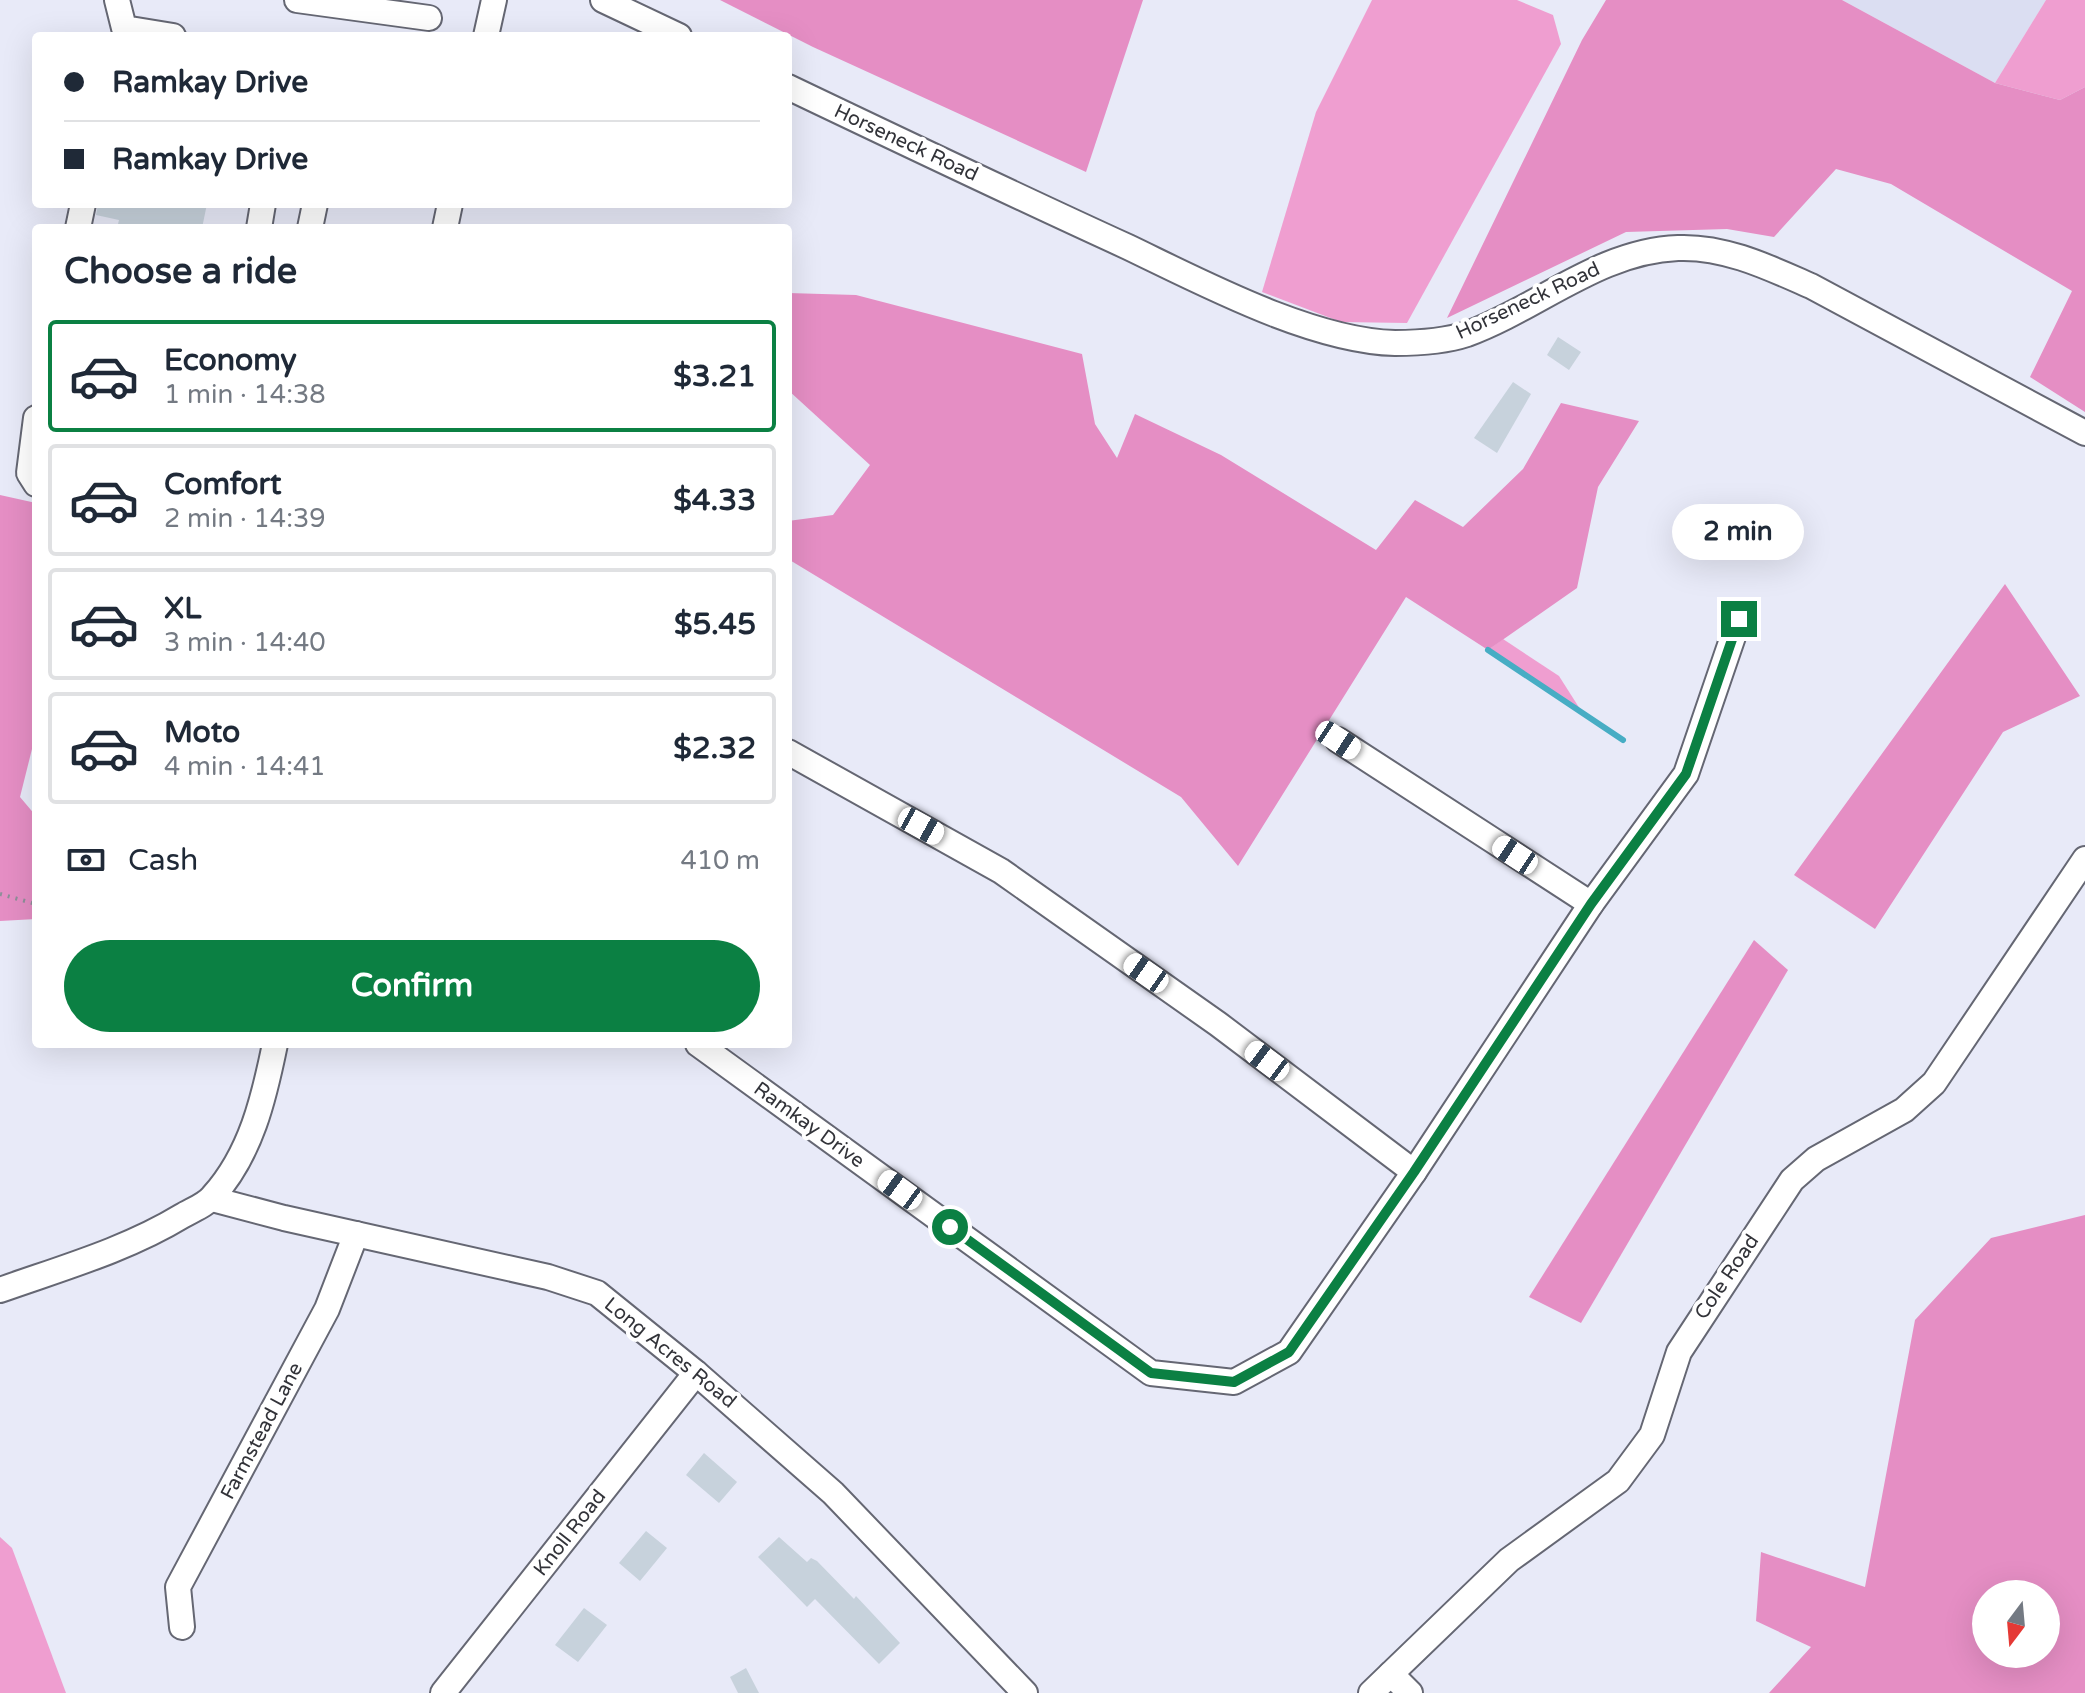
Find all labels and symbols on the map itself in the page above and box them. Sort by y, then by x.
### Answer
street label: Horseneck Road [830,99,982,187]
street label: Horseneck Road [1452,257,1604,345]
callout: 2 min [1673,503,1805,559]
route end [1721,601,1757,637]
car [1311,717,1365,763]
car [894,804,948,848]
car [1488,832,1542,878]
car [1119,949,1173,997]
car [1241,1037,1293,1085]
street label: Ramkay Drive [749,1077,869,1173]
car [874,1166,926,1214]
route start [932,1209,968,1245]
street label: Cole Road [1690,1230,1764,1324]
street label: Long Acres Road [599,1292,741,1414]
street label: Farmstead Lane [216,1358,308,1504]
street label: Knoll Road [529,1485,611,1581]
north arrow [1972,1580,2060,1668]

